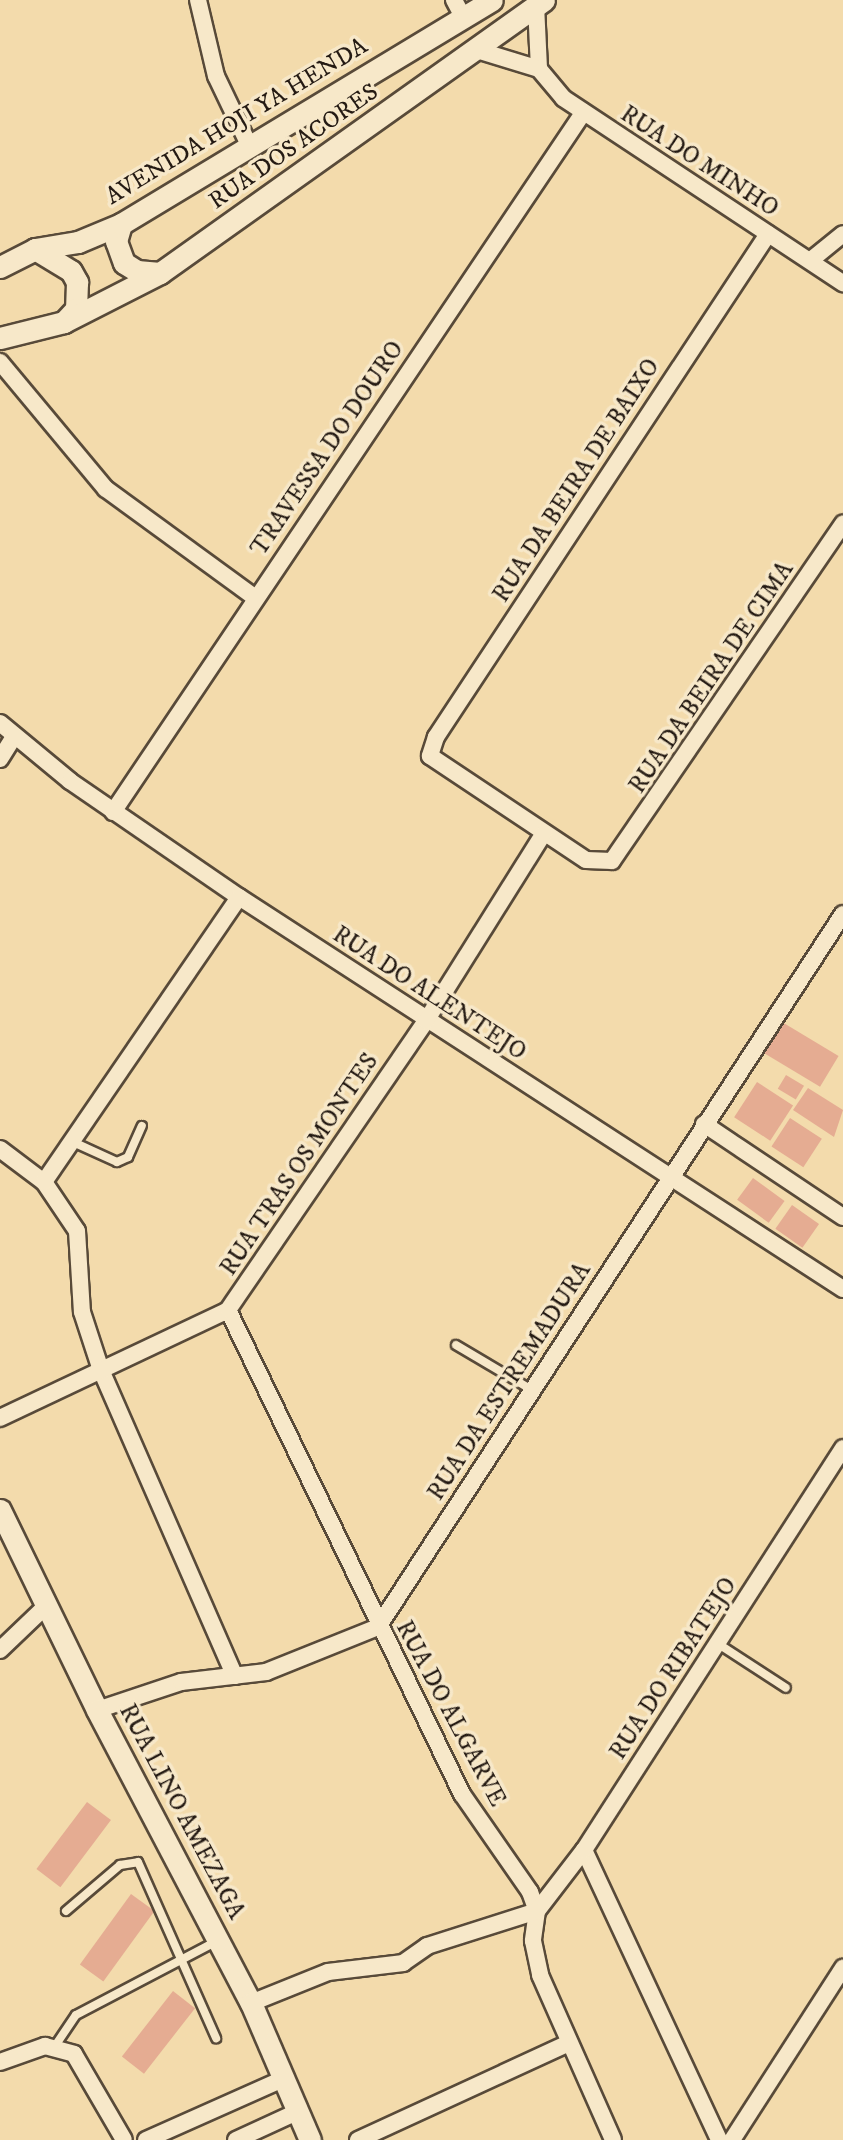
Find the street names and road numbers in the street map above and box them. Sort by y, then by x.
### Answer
street label: AVENIDA HOJI YA HENDA [101,32,373,212]
street label: RUA DOS ACORES [204,78,384,216]
street label: RUA DO MINHO [615,100,783,224]
street label: TRAVESSA DO DOURO [245,336,411,562]
street label: RUA DA BEIRA DE BAIXO [487,354,667,608]
street label: RUA DA BEIRA DE CIMA [624,557,800,799]
street label: RUA DO ALENTEJO [327,921,531,1067]
street label: RUA TRAS OS MONTES [215,1048,385,1282]
street label: RUA DA ESTREMADURA [422,1258,598,1506]
street label: RUA DO RIBATEJO [604,1573,744,1765]
street label: RUA DO ALGARVE [389,1616,511,1812]
street label: RUA LINO AMEZAGA [112,1700,250,1924]

